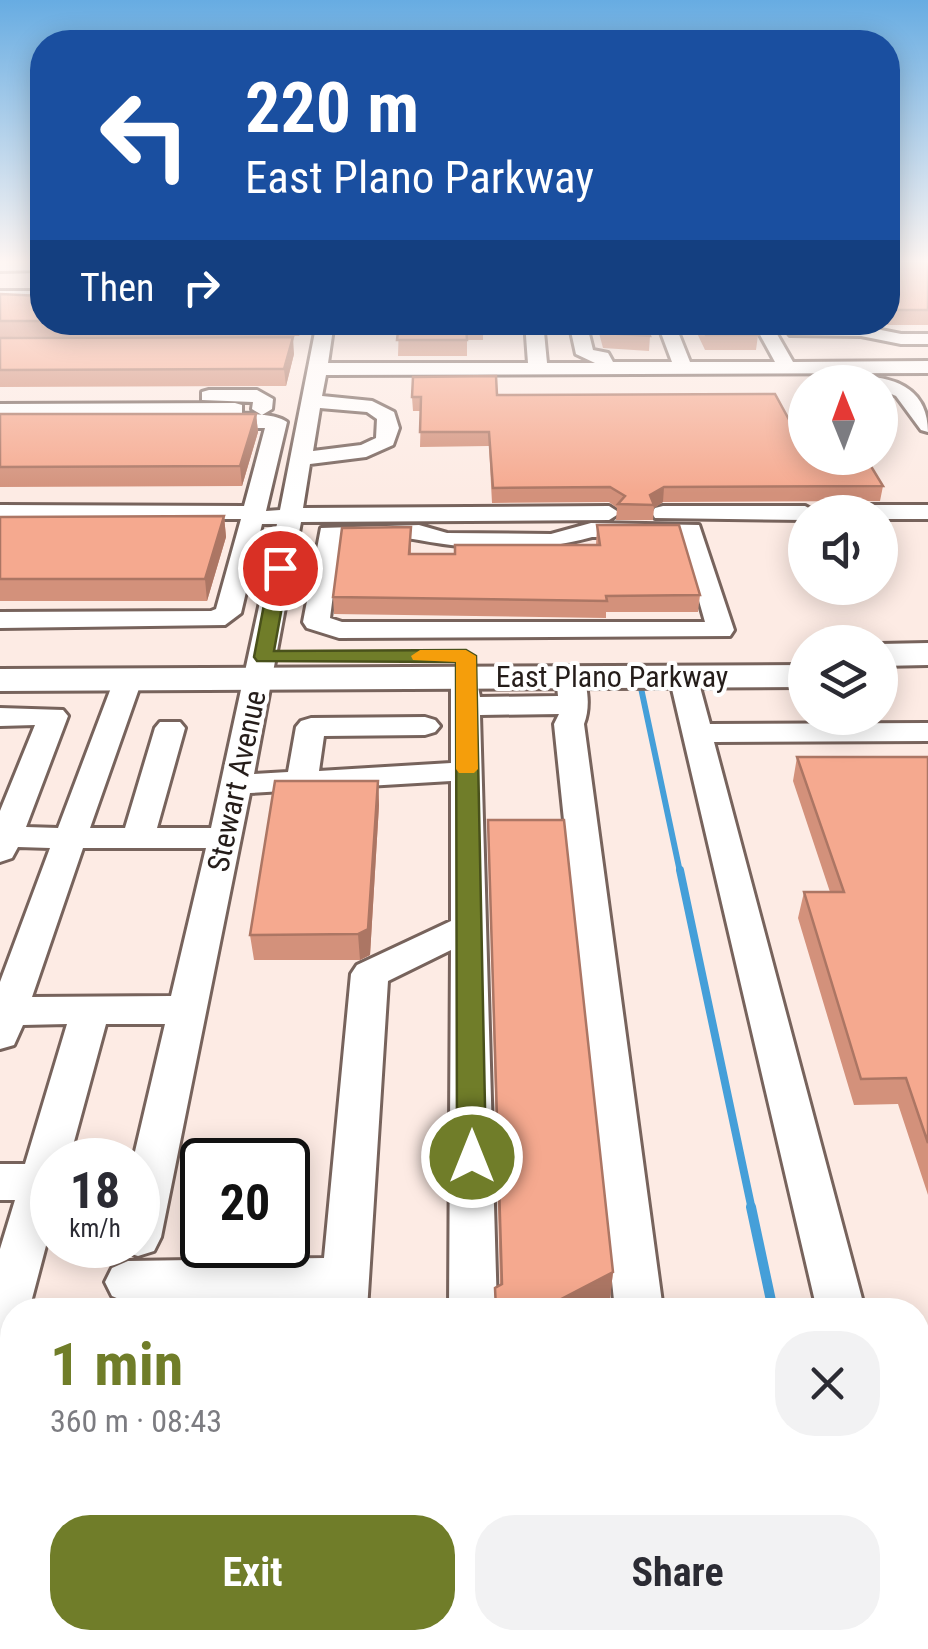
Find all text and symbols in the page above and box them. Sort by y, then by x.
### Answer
text: 220 m [245,67,419,149]
icon: left [80,70,210,200]
text: East Plano Parkway [245,151,594,204]
icon: right [174,260,229,315]
text: Then [80,266,154,310]
north arrow [788,365,898,475]
map controls [788,365,898,735]
button: sound [788,495,898,605]
pin [238,526,323,611]
icon: arrive [253,541,308,596]
button: layers [788,625,898,735]
street label: East Plano Parkway [496,659,728,694]
street label: Stewart Avenue [200,687,273,875]
position arrow [420,1105,524,1209]
speed limit sign: 20 [180,1138,310,1268]
text: 18 [70,1162,120,1220]
text: km/h [69,1214,121,1243]
text: 1 min [50,1329,183,1400]
button: close [775,1331,880,1436]
text: 360 m · 08:43 [50,1402,222,1440]
button: Exit [50,1515,455,1630]
button: Share [475,1515,880,1630]

